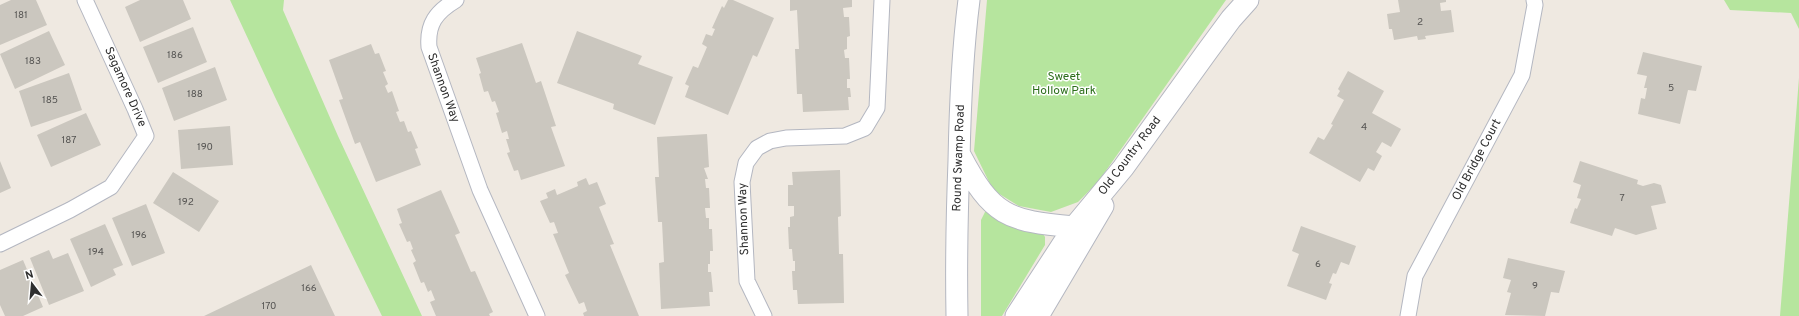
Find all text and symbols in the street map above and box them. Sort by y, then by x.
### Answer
house number: 181 [14,9,28,22]
house number: 2 [1417,16,1423,29]
street label: Sagamore Drive [100,44,150,130]
house number: 186 [167,49,183,62]
street label: Shannon Way [423,51,463,125]
house number: 183 [25,55,41,68]
park label: Sweet Hollow Park [1032,69,1096,99]
house number: 5 [1668,82,1674,95]
house number: 188 [187,88,203,101]
house number: 185 [42,94,58,107]
street label: Round Swamp Road [949,104,969,212]
street label: Old Country Road [1095,113,1165,199]
street label: Old Bridge Court [1449,116,1505,204]
house number: 4 [1361,121,1367,134]
house number: 187 [62,134,76,147]
house number: 190 [197,141,213,154]
street label: Shannon Way [735,182,753,256]
house number: 7 [1619,192,1625,205]
house number: 192 [178,196,194,209]
house number: 196 [131,229,147,242]
house number: 194 [88,246,104,259]
house number: 6 [1315,258,1321,271]
north arrow [12,264,52,304]
text: N [24,268,35,283]
house number: 9 [1532,280,1538,293]
house number: 166 [301,282,317,295]
house number: 170 [261,300,277,313]

